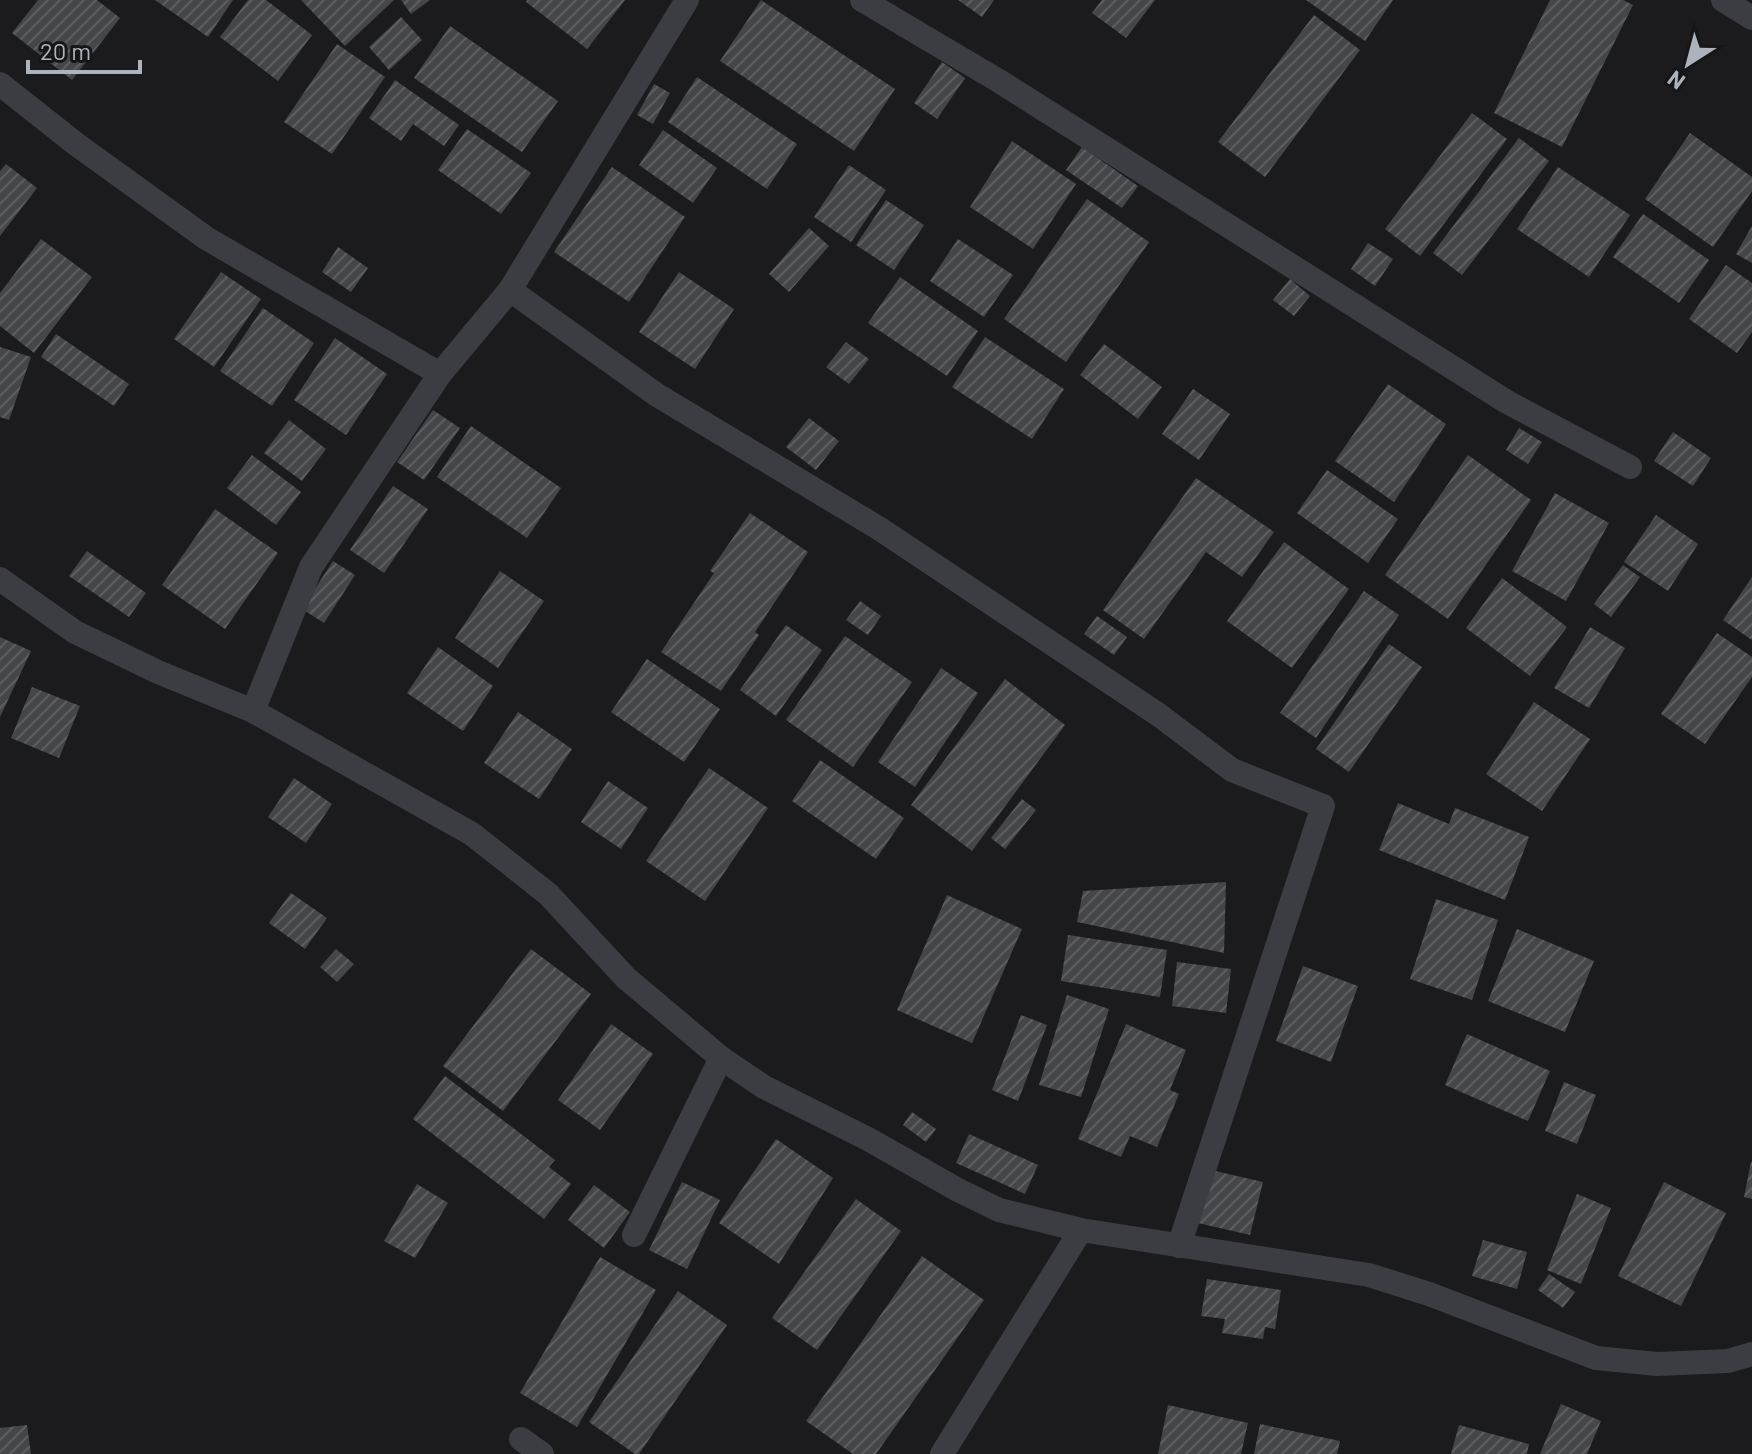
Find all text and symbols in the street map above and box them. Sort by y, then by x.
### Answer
scale bar [28,24,140,74]
north arrow [1648,24,1728,104]
text: 20 m [40,36,91,65]
text: N [1662,66,1689,96]

